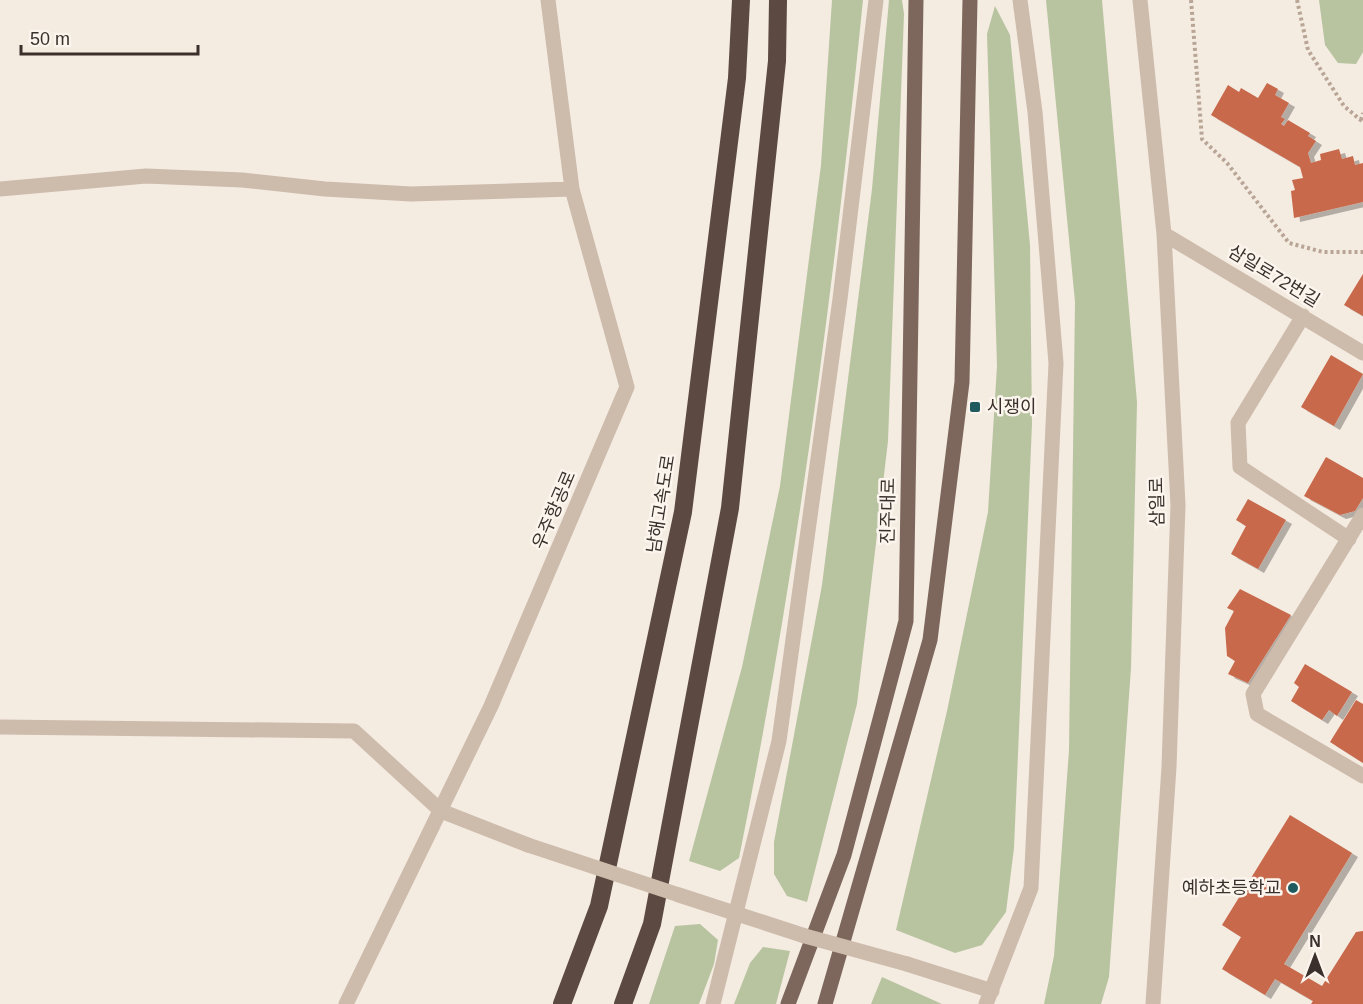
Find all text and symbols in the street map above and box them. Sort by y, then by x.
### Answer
scale bar [21,18,198,56]
text: 50 m [30,29,70,49]
street label: 삼일로72번길 [1225,241,1323,311]
place label: 시쟁이 [987,397,1037,417]
marker: 시쟁이 [968,400,982,414]
street label: 남해고속도로 [643,453,679,555]
street label: 우주항공로 [529,468,579,552]
street label: 삼일로 [1147,477,1167,527]
street label: 진주대로 [877,478,899,544]
place label: 예하초등학교 [1182,878,1281,898]
marker: 예하초등학교 [1286,881,1300,895]
north arrow [1285,926,1345,986]
text: N [1309,933,1321,950]

